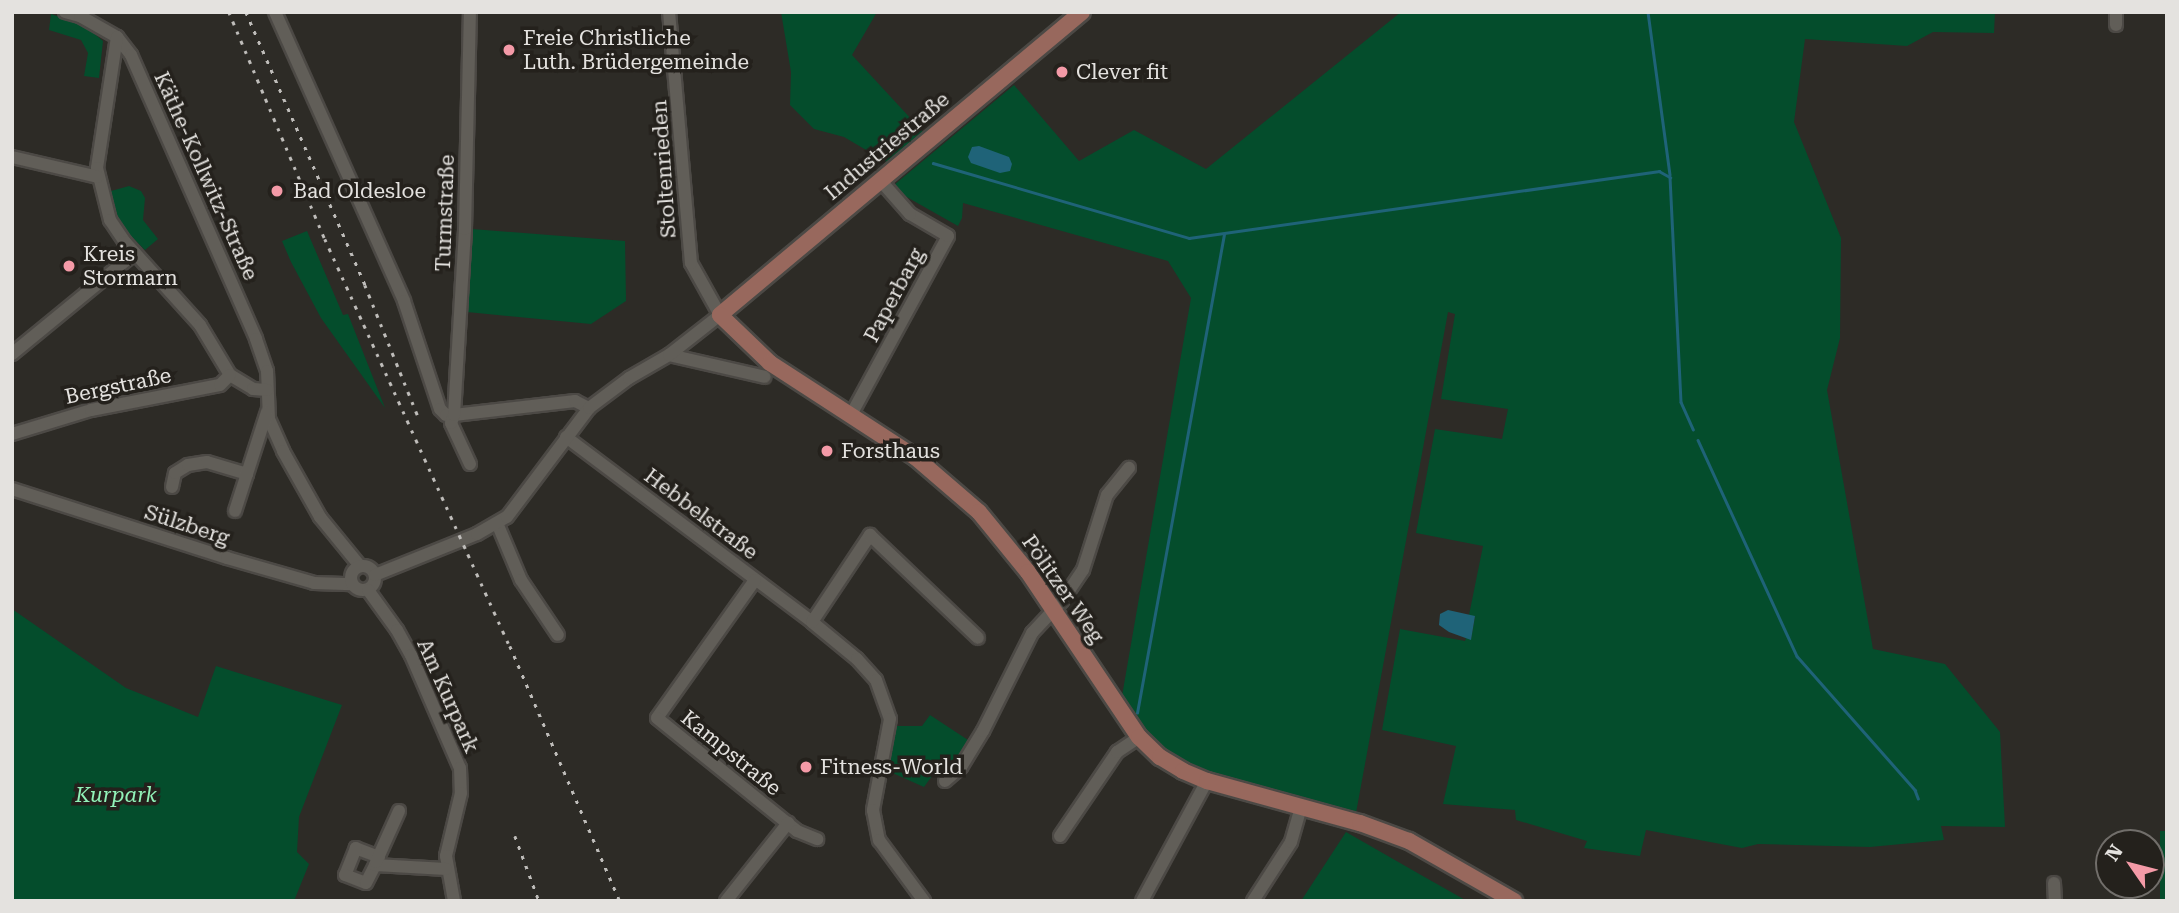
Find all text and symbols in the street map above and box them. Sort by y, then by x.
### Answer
place label: Freie Christliche Luth. Brüdergemeinde [523,25,749,75]
marker: Freie Christliche Luth. Brüdergemeinde [501,42,517,58]
place label: Clever fit [1076,59,1168,85]
marker: Clever fit [1054,64,1070,80]
street label: Käthe-Kollwitz-Straße [149,68,263,284]
street label: Industriestraße [820,87,954,205]
street label: Stoltenrieden [647,99,681,239]
street label: Turmstraße [430,154,460,272]
place label: Bad Oldesloe [293,178,426,204]
marker: Bad Oldesloe [267,181,287,201]
place label: Kreis Stormarn [83,241,178,291]
street label: Paperbarg [859,244,929,346]
marker: Kreis Stormarn [61,258,77,274]
street label: Bergstraße [63,362,173,410]
place label: Forsthaus [841,438,940,464]
marker: Forsthaus [819,443,835,459]
street label: Hebbelstraße [639,463,763,565]
street label: Sülzberg [141,499,233,551]
street label: Pölitzer Weg [1016,530,1110,648]
street label: Am Kurpark [412,635,484,757]
street label: Kampstraße [676,705,786,801]
place label: Fitness-World [820,754,963,780]
marker: Fitness-World [798,759,814,775]
park label: Kurpark [75,782,157,808]
north arrow [2095,829,2165,899]
text: N [2100,840,2128,865]

